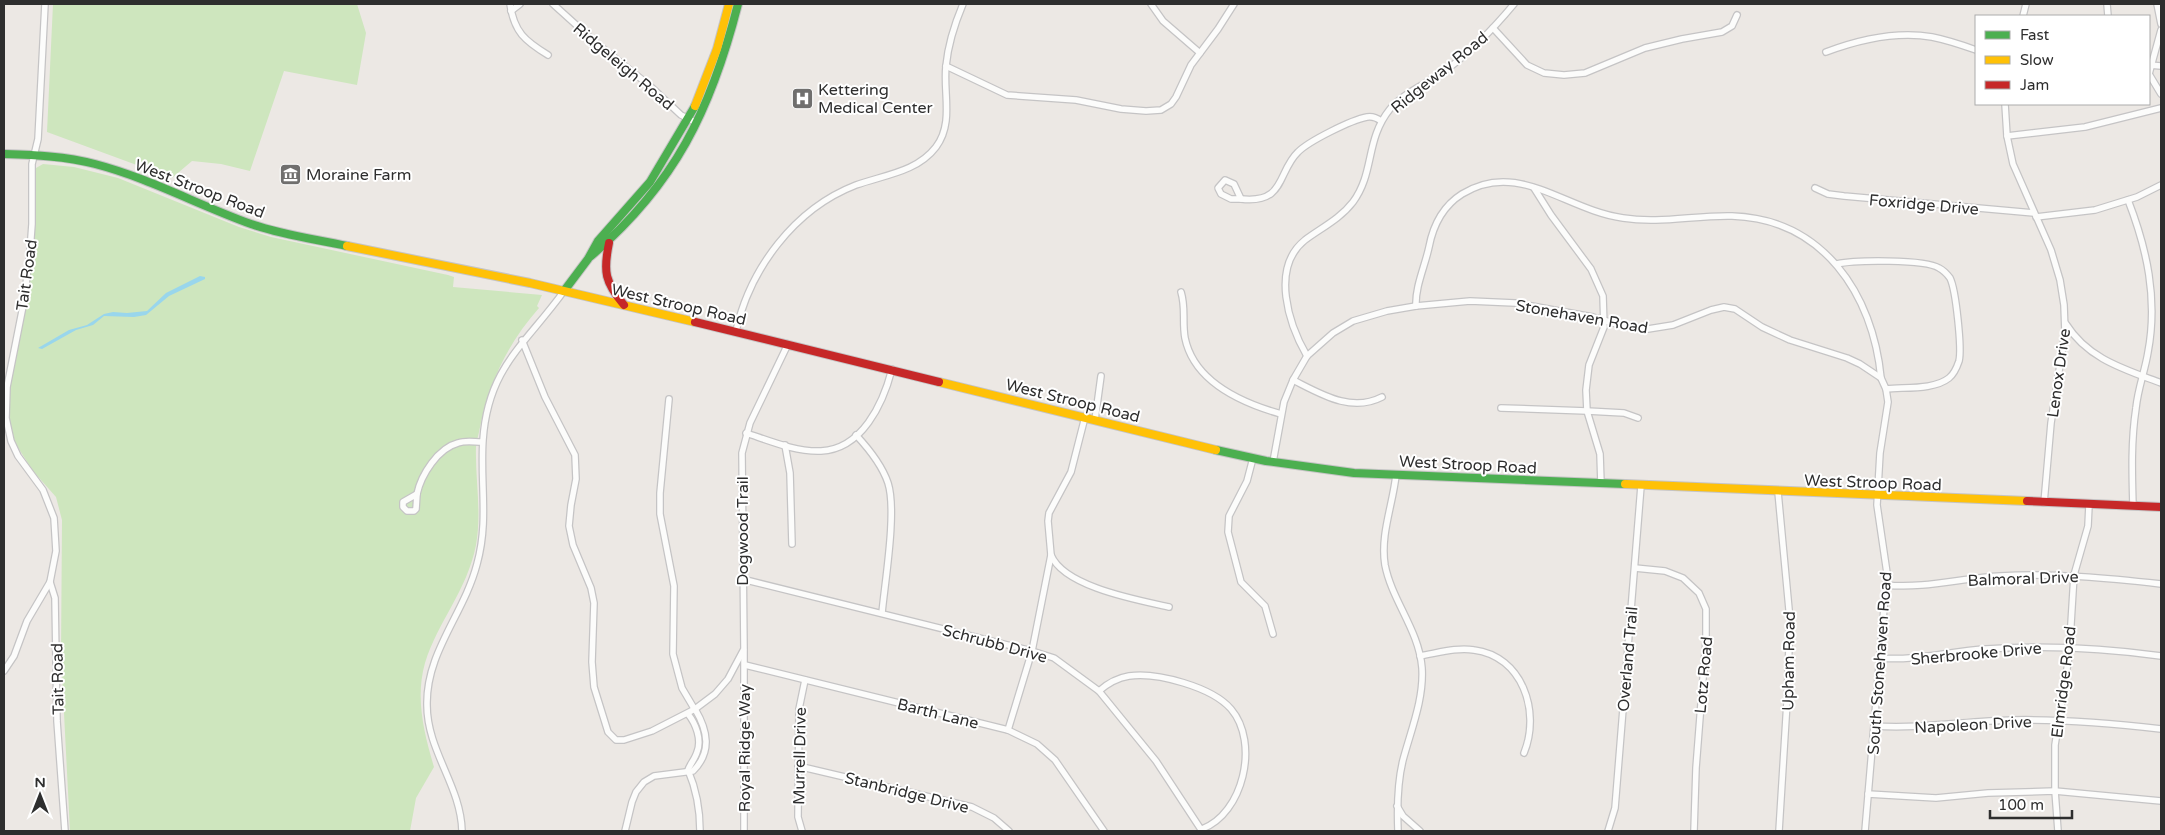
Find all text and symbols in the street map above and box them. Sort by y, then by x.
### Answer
legend [1975,15,2150,105]
street label: Ridgeleigh Road [569,19,678,115]
text: Fast [2020,26,2050,44]
street label: Ridgeway Road [1387,28,1492,118]
text: Slow [2020,51,2054,69]
text: Jam [2020,76,2049,94]
place label: Kettering Medical Center [818,80,934,118]
hospital icon: Kettering Medical Center [790,86,814,110]
street label: West Stroop Road [132,155,268,223]
museum icon: Moraine Farm [278,162,302,186]
place label: Moraine Farm [306,165,411,185]
street label: Foxridge Drive [1868,190,1980,220]
street label: Tait Road [12,238,42,312]
street label: West Stroop Road [609,280,748,330]
street label: Stonehaven Road [1514,295,1650,338]
street label: Lenox Drive [2043,327,2075,419]
street label: West Stroop Road [1003,375,1142,427]
street label: West Stroop Road [1399,451,1537,479]
street label: West Stroop Road [1804,471,1942,495]
street label: Dogwood Trail [733,476,753,586]
street label: Balmoral Drive [1967,567,2079,591]
street label: South Stonehaven Road [1864,571,1896,755]
street label: Overland Trail [1613,606,1643,712]
street label: Upham Road [1778,611,1800,711]
street label: Schrubb Drive [940,620,1049,668]
street label: Elmridge Road [2047,625,2081,739]
street label: Lotz Road [1691,636,1717,714]
street label: Sherbrooke Drive [1910,638,2042,670]
street label: Tait Road [47,643,69,715]
street label: Royal Ridge Way [735,683,755,812]
street label: Barth Lane [895,694,981,734]
street label: Murrell Drive [789,707,811,805]
street label: Napoleon Drive [1914,712,2032,738]
street label: Stanbridge Drive [843,768,971,818]
north arrow [15,770,65,820]
text: N [34,774,46,791]
scale bar [1990,788,2072,820]
text: 100 m [1998,796,2044,814]

